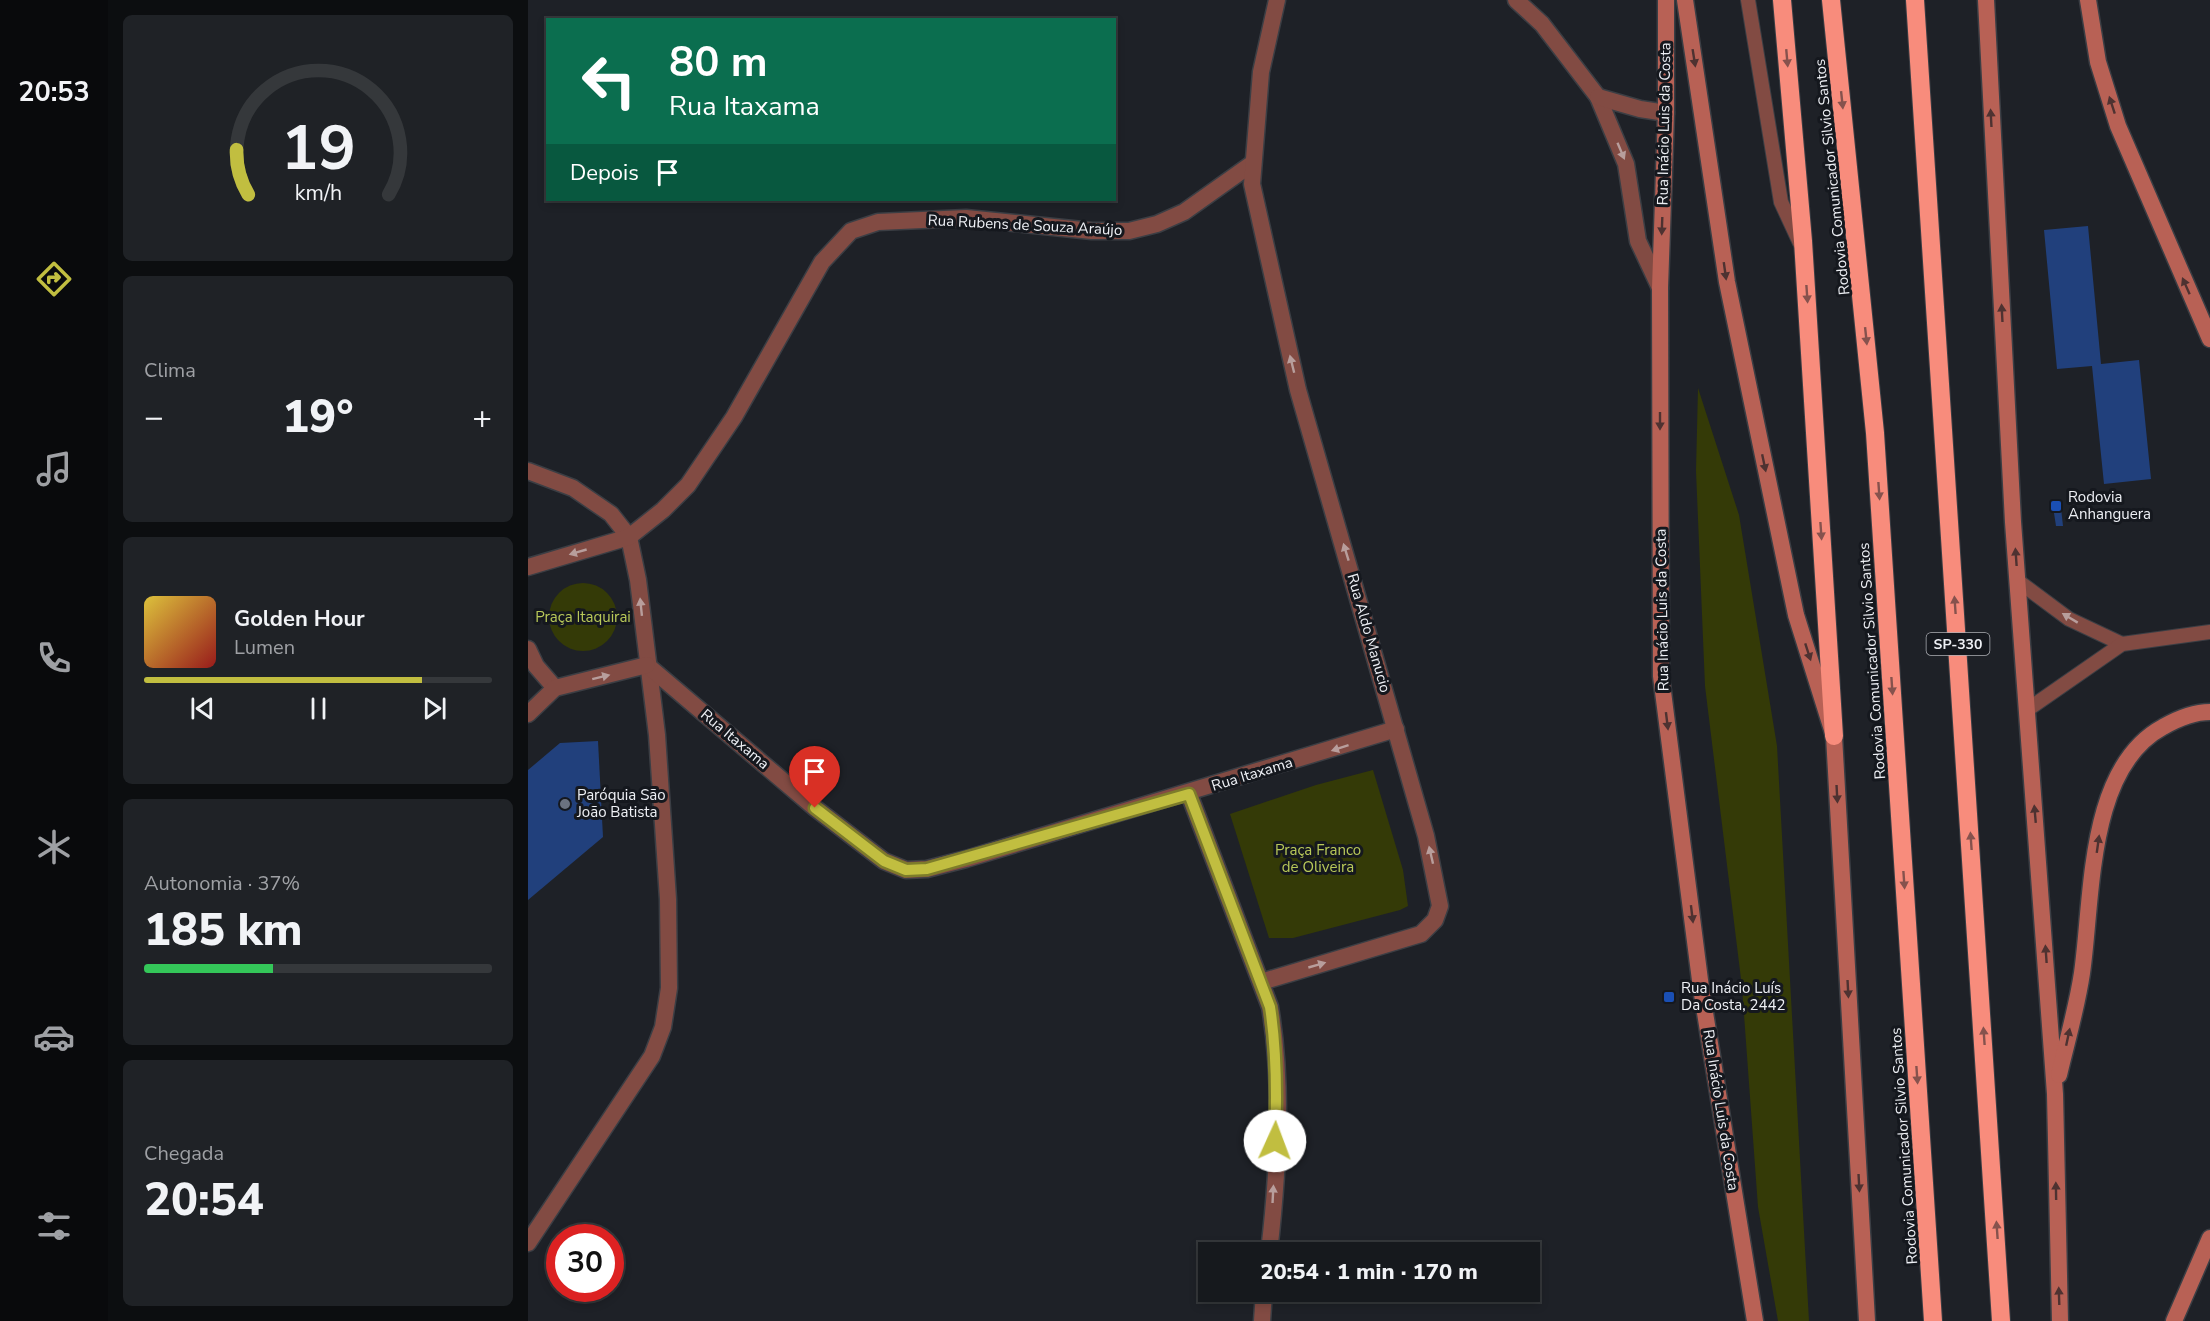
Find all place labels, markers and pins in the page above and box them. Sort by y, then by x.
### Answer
place label: Rodovia Anhanguera [2068,487,2151,524]
marker: Rodovia Anhanguera [2049,499,2063,513]
pin [789,746,840,808]
place label: Paróquia São João Batista [576,785,666,822]
marker: Paróquia São João Batista [558,797,572,811]
place label: Rua Inácio Luís Da Costa, 2442 [1681,978,1785,1015]
marker: Rua Inácio Luís Da Costa, 2442 [1662,990,1676,1004]

